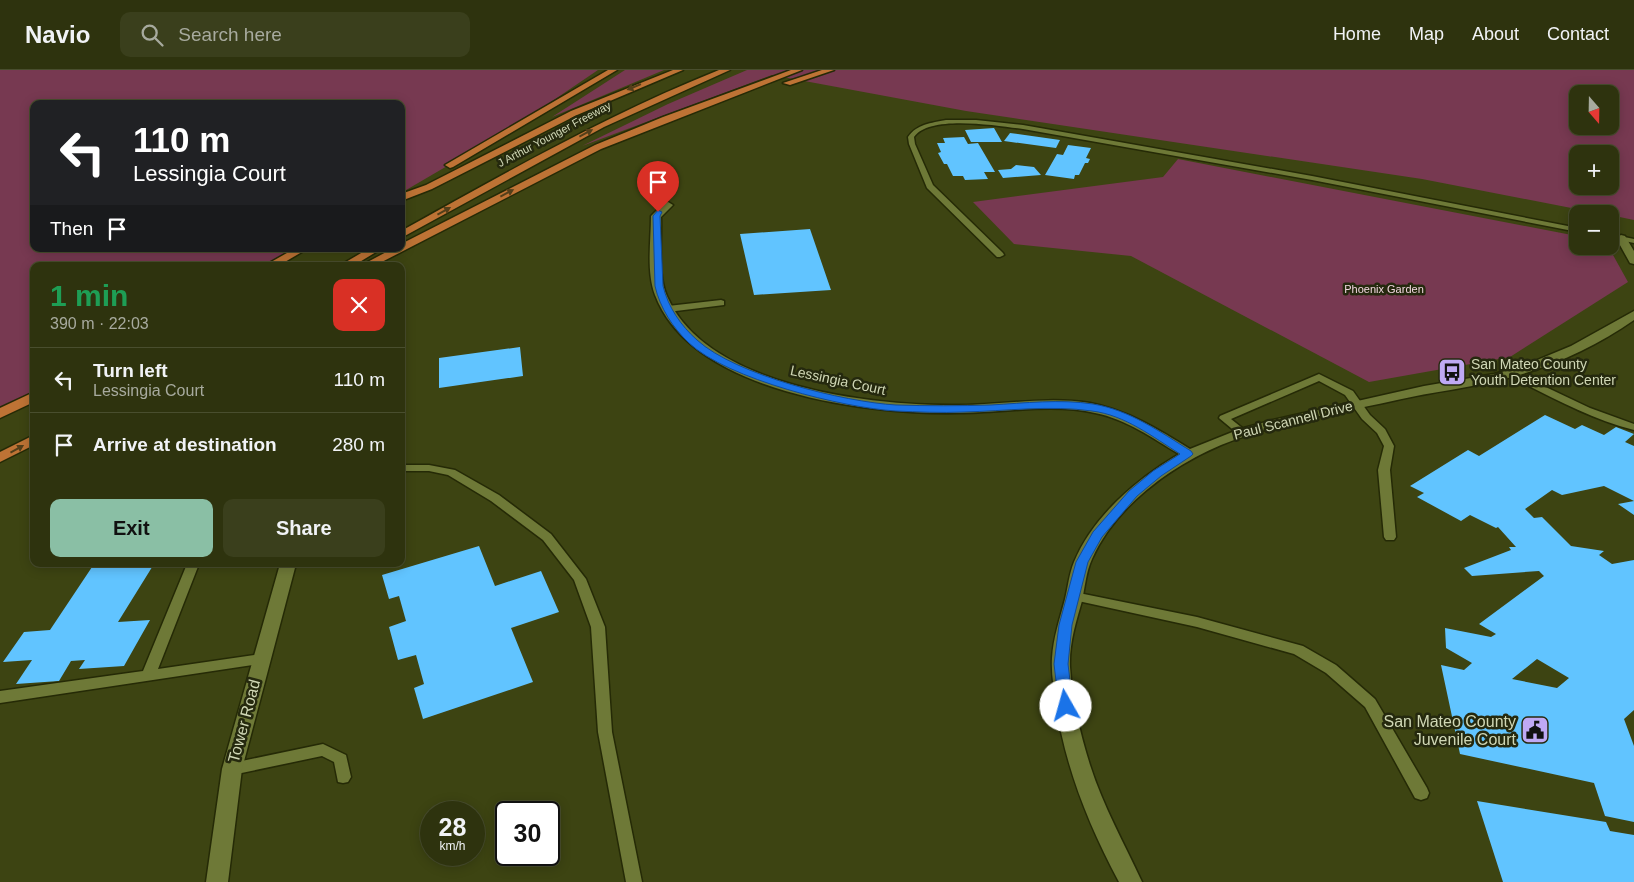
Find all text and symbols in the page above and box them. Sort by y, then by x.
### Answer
search box [120,12,470,57]
text: Navio [25,21,90,48]
icon: search [138,21,166,49]
text: Search here [178,24,282,45]
text: Home [1333,24,1381,44]
text: Map [1409,24,1444,44]
text: About [1472,24,1519,44]
text: Contact [1547,24,1609,44]
one-way arrow [627,84,641,92]
north arrow [1569,85,1619,135]
map controls [1569,85,1619,255]
street label: J Arthur Younger Freeway [495,99,613,169]
icon: left [50,120,115,185]
text: 110 m [133,120,230,159]
one-way arrow [579,129,593,137]
button: + [1569,145,1619,195]
text: Lessingia Court [133,161,286,186]
pin [637,161,679,212]
icon: arrive [644,168,672,196]
one-way arrow [499,189,514,197]
button: − [1569,205,1619,255]
one-way arrow [437,207,451,215]
icon: arrive [103,215,131,243]
text: Then [50,218,93,239]
text: 1 min [50,279,128,312]
button: close [333,279,385,331]
park label: Phoenix Garden [1344,283,1424,295]
text: 390 m · 22:03 [50,315,149,332]
place label: San Mateo County Youth Detention Center [1471,356,1616,388]
bus stop icon: San Mateo County Youth Detention Center [1437,357,1467,387]
text: Turn left [93,360,168,381]
street label: Lessingia Court [789,362,887,398]
icon: left [50,366,78,394]
text: 110 m [334,369,385,390]
text: Lessingia Court [93,382,204,399]
street label: Paul Scannell Drive [1232,397,1354,443]
icon: arrive [50,431,78,459]
text: Arrive at destination [93,434,277,455]
text: 280 m [332,434,385,455]
one-way arrow [10,444,24,453]
button: Exit [50,499,213,557]
button: Share [223,499,385,557]
street label: Tower Road [225,678,263,764]
position arrow [1039,679,1091,731]
place label: San Mateo County Juvenile Court [1383,713,1517,748]
public building icon: San Mateo County Juvenile Court [1520,715,1550,745]
speed limit sign: 30 [495,801,560,866]
text: 28 [439,813,466,841]
text: km/h [439,839,466,853]

